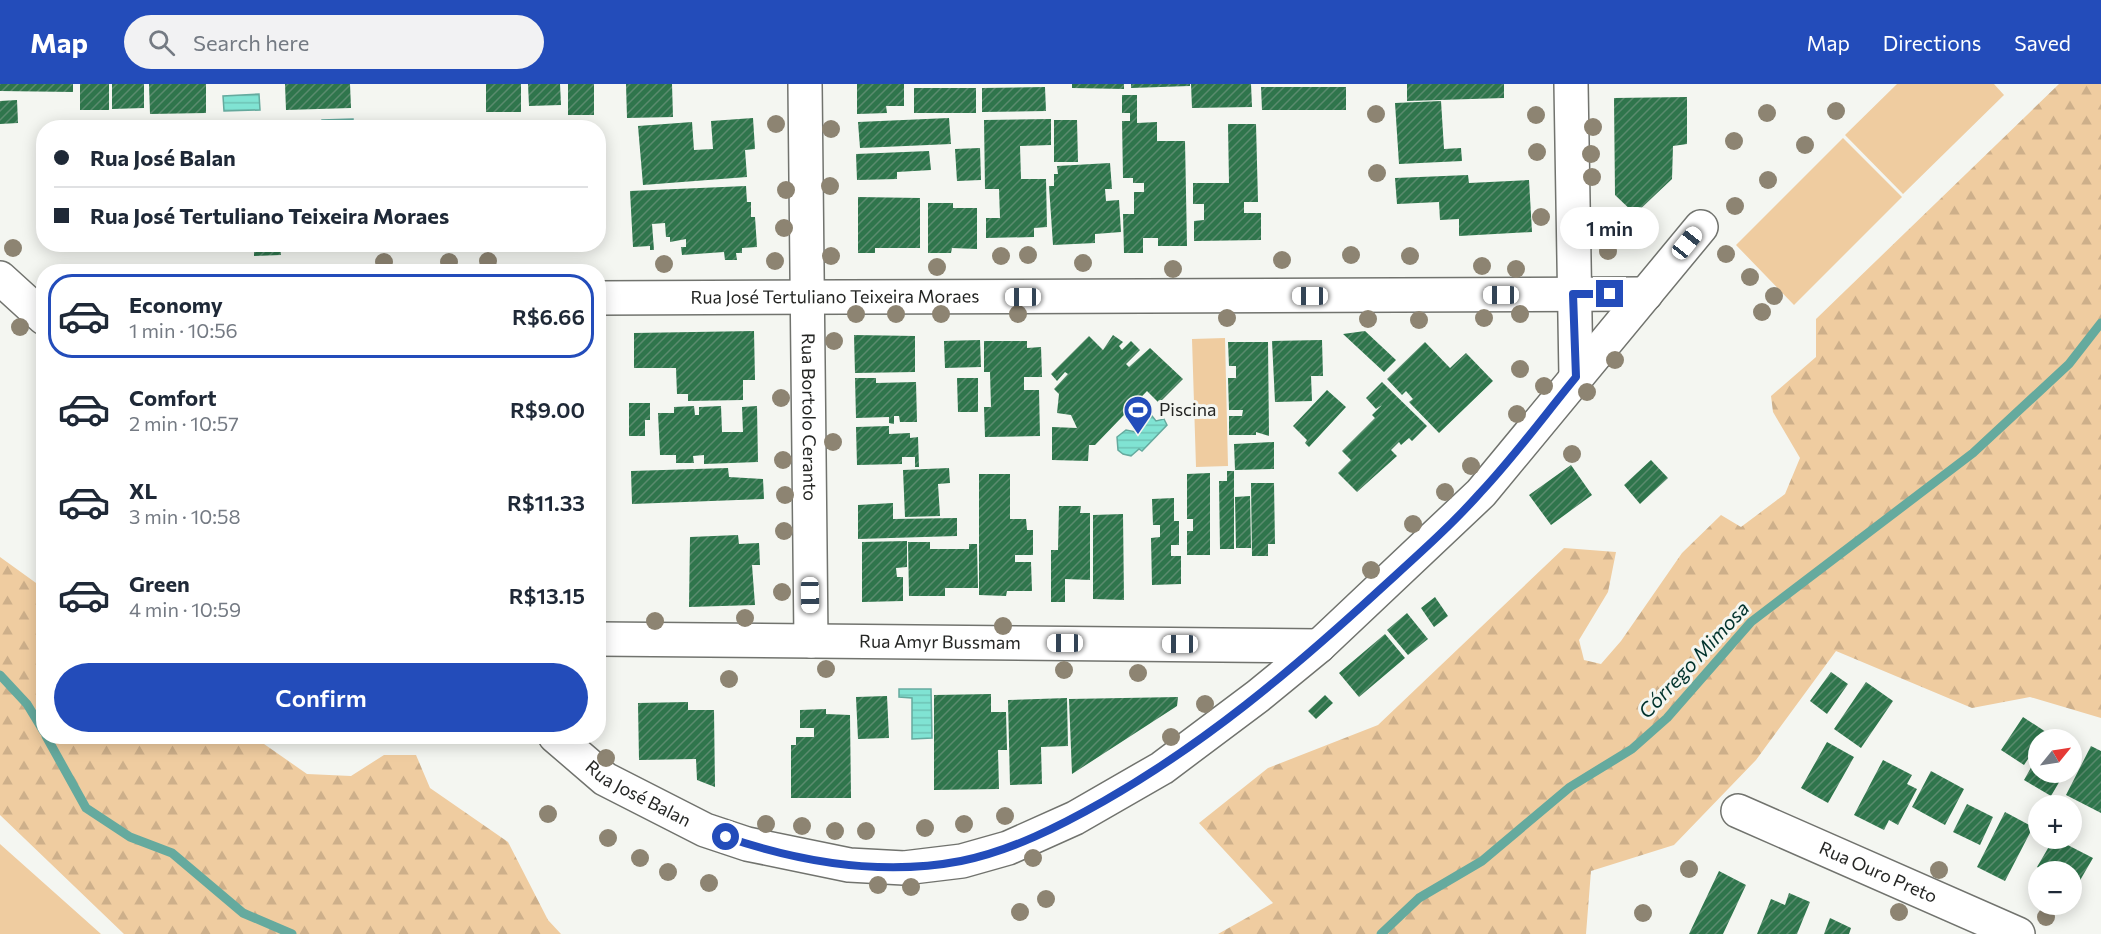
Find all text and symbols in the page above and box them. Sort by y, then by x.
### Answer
search box [124,15,544,69]
text: Map [30,25,88,59]
icon: search [145,26,178,59]
text: Search here [193,29,309,56]
text: Map [1807,30,1850,55]
text: Directions [1883,30,1981,55]
text: Saved [2014,30,2071,55]
text: Rua José Balan [90,144,236,171]
text: Rua José Tertuliano Teixeira Moraes [90,202,449,229]
callout: 1 min [1560,207,1660,249]
text: 1 min [1586,216,1633,240]
car [1669,223,1705,263]
route end [1596,280,1623,307]
street label: Rua José Tertuliano Teixeira Moraes [690,285,980,308]
car [1483,286,1519,304]
car [1292,287,1328,305]
car [1005,288,1041,306]
icon: car [57,289,111,343]
text: Economy [129,291,223,318]
text: R$6.66 [512,303,585,330]
text: 1 min · 10:56 [129,318,238,342]
street label: Rua Bortolo Ceranto [798,333,821,501]
icon: car [57,382,111,436]
text: Comfort [129,384,217,411]
sports icon: Piscina [1122,394,1154,436]
text: R$9.00 [510,396,585,423]
place label: Piscina [1159,398,1216,420]
text: 2 min · 10:57 [129,411,239,435]
icon: car [57,475,111,529]
text: XL [129,477,157,504]
text: R$11.33 [507,489,585,516]
text: 3 min · 10:58 [129,504,241,528]
icon: car [57,568,111,622]
text: Green [129,570,190,597]
car [801,577,819,613]
text: R$13.15 [509,582,585,609]
water label: Córrego Mimosa [1633,596,1754,723]
text: 4 min · 10:59 [129,597,241,621]
street label: Rua Amyr Bussmam [859,630,1021,653]
car [1047,634,1083,652]
car [1162,635,1198,653]
button: Confirm [54,663,588,732]
north arrow [2028,729,2082,783]
map controls [2028,729,2082,915]
street label: Rua José Balan [581,755,695,831]
button: + [2028,795,2082,849]
route start [712,823,739,850]
street label: Rua Ouro Preto [1816,836,1941,907]
button: − [2028,861,2082,915]

